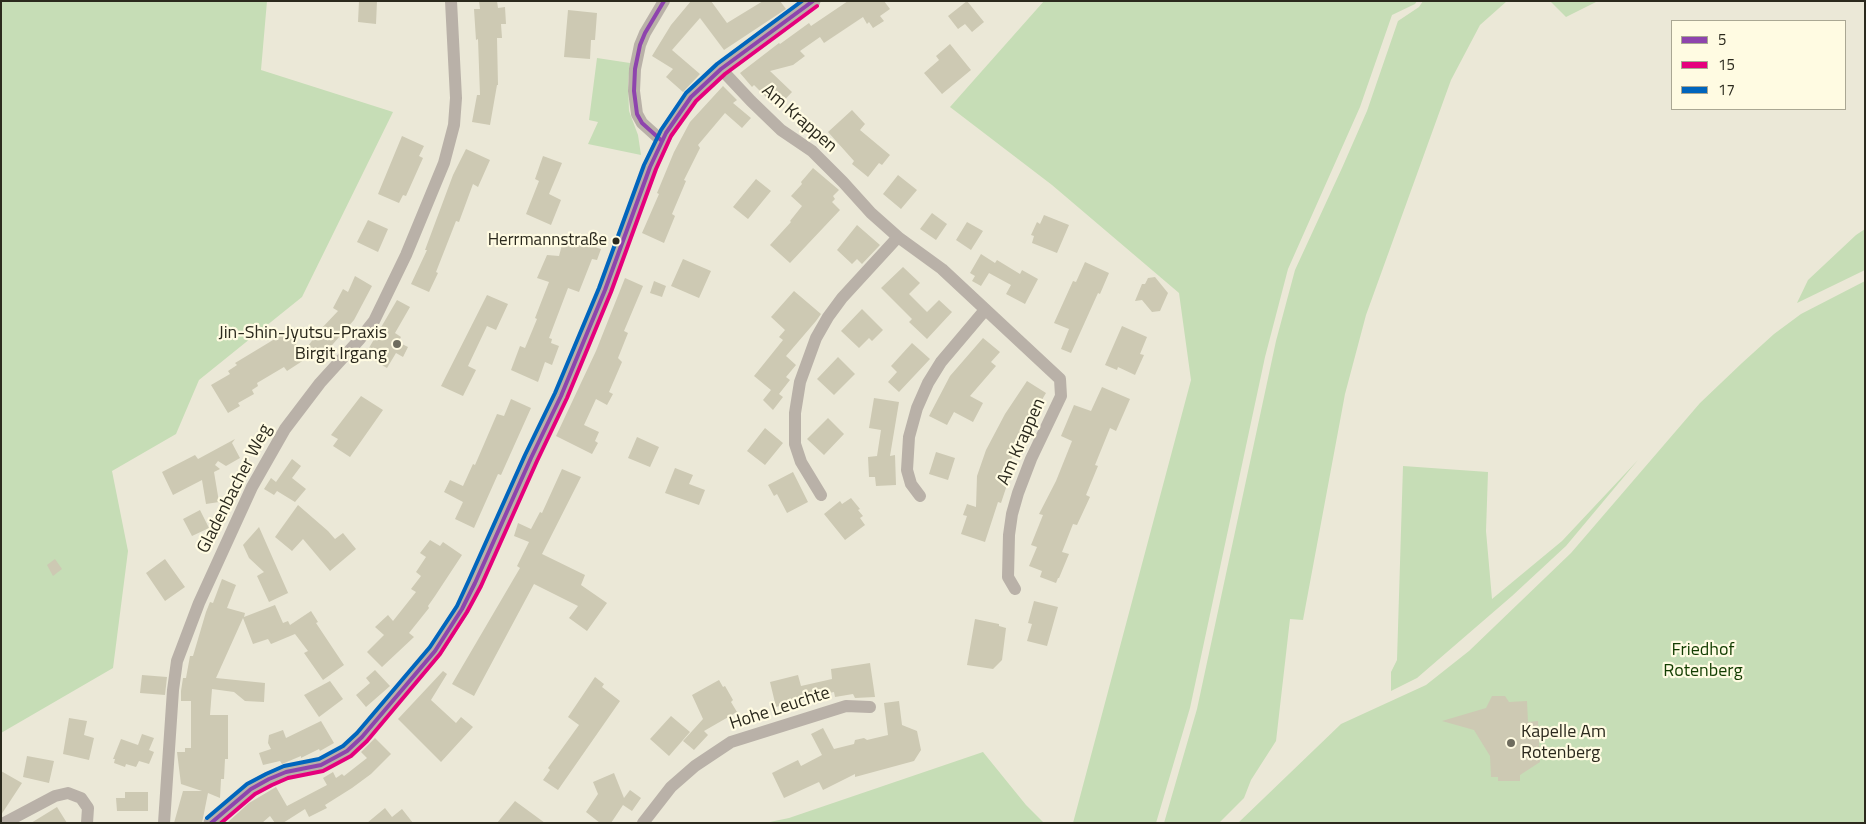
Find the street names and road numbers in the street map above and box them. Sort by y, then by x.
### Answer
street label: Am Krappen [757,80,841,158]
street label: Am Krappen [993,395,1051,489]
street label: Gladenbacher Weg [193,421,277,557]
street label: Hohe Leuchte [727,683,833,735]

